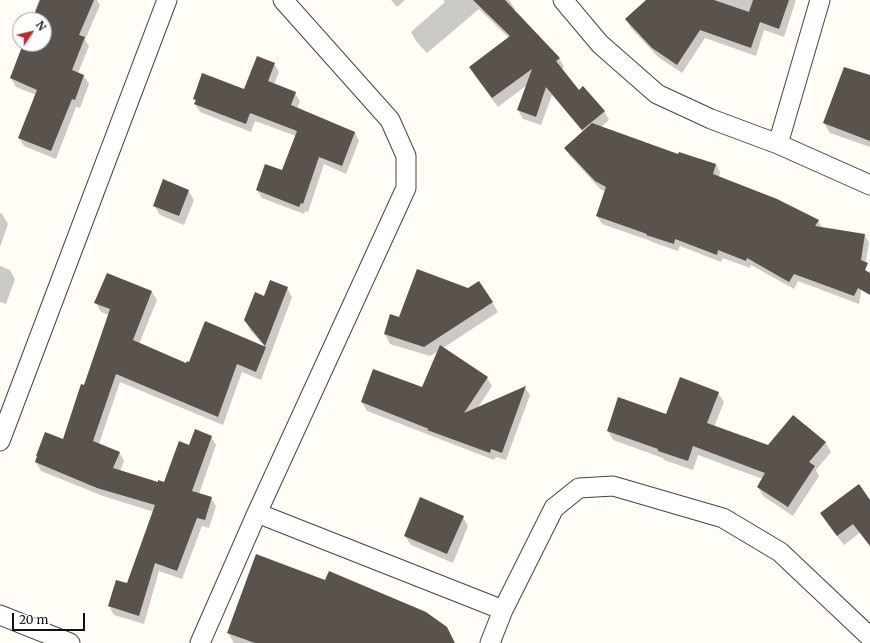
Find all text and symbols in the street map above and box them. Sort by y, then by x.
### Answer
north arrow [12,12,52,52]
text: N [33,18,49,33]
scale bar [14,605,87,631]
text: 20 m [19,612,48,627]

